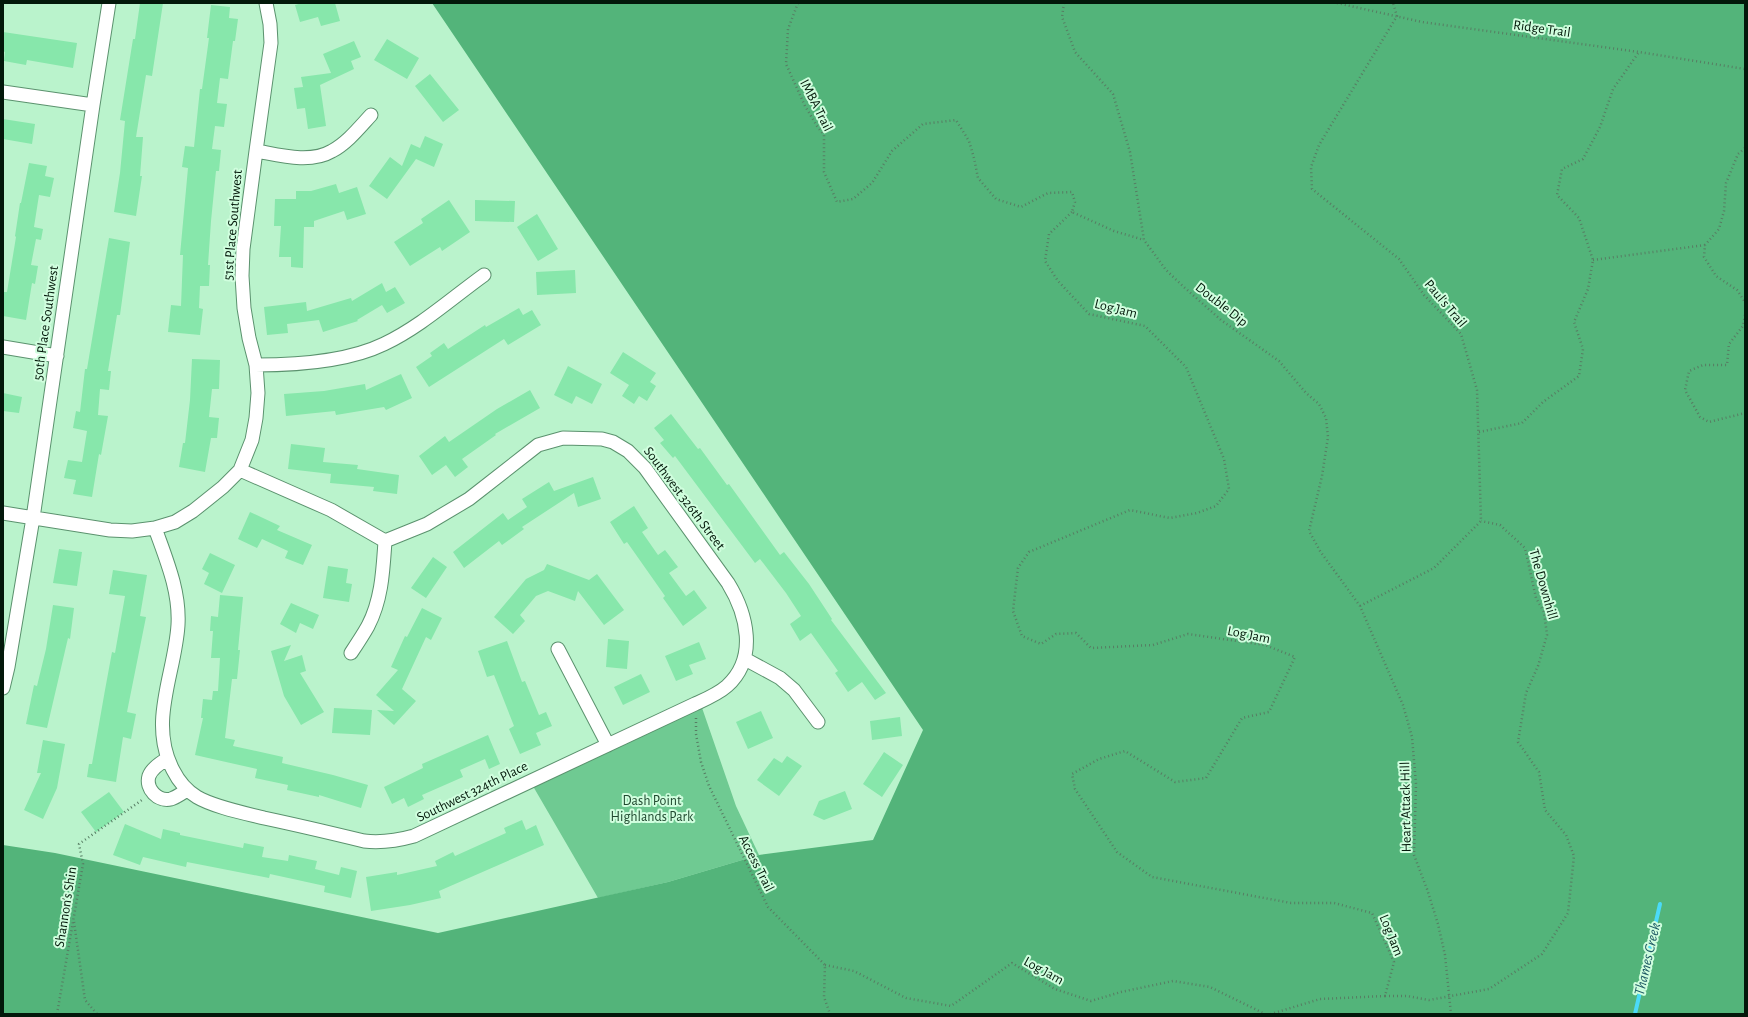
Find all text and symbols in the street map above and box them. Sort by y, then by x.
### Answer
street label: Ridge Trail [1512,18,1571,40]
street label: IMBA Trail [797,77,835,134]
street label: 51st Place Southwest [221,169,245,281]
street label: 50th Place Southwest [31,264,61,381]
street label: Paul's Trail [1421,277,1469,330]
street label: Double Dip [1193,280,1250,329]
street label: Log Jam [1093,297,1138,321]
street label: Southwest 326th Street [641,444,728,553]
street label: The Downhill [1526,547,1560,621]
street label: Log Jam [1226,624,1271,646]
street label: Southwest 324th Place [415,759,530,825]
street label: Heart Attack Hill [1398,762,1414,852]
park label: Dash Point Highlands Park [611,794,694,824]
street label: Access Trail [736,833,776,894]
street label: Shannon's Shin [53,866,79,949]
street label: Log Jam [1376,913,1406,958]
water label: Thames Creek [1632,921,1663,997]
street label: Log Jam [1021,954,1066,987]

